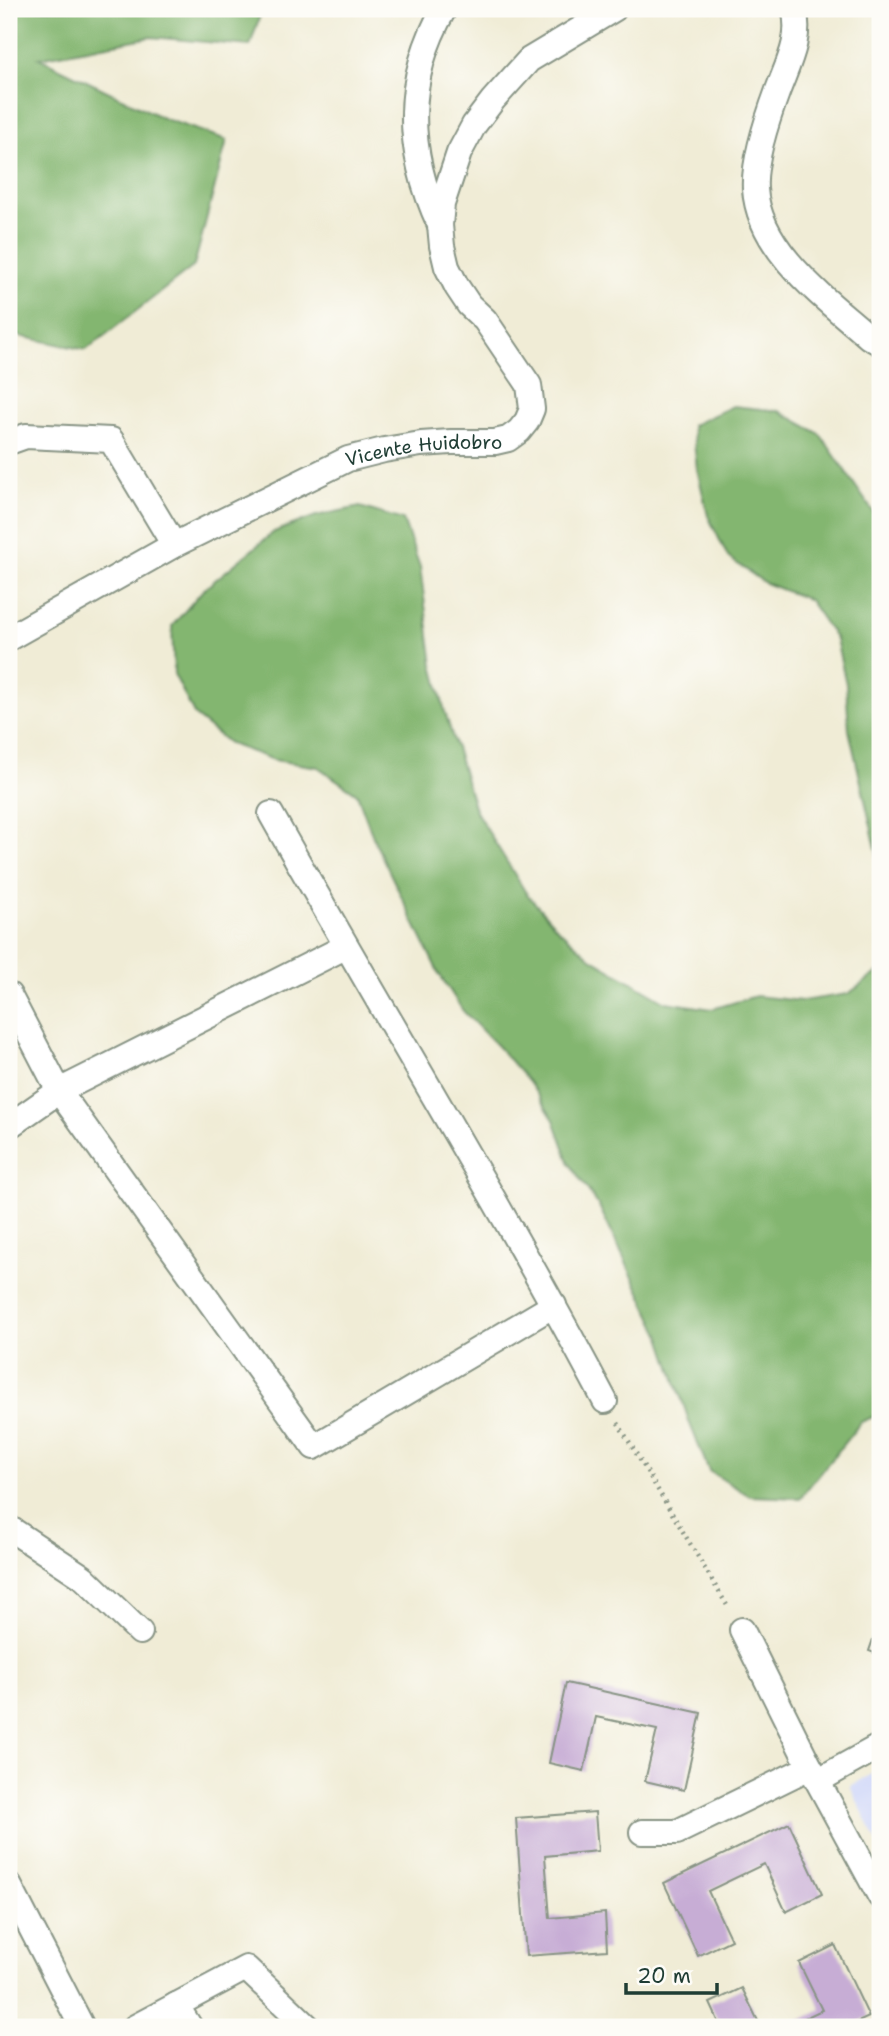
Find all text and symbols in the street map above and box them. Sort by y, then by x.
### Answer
street label: Vicente Huidobro [343,429,505,472]
scale bar [626,1952,718,1996]
text: 20 m [637,1962,691,1990]

